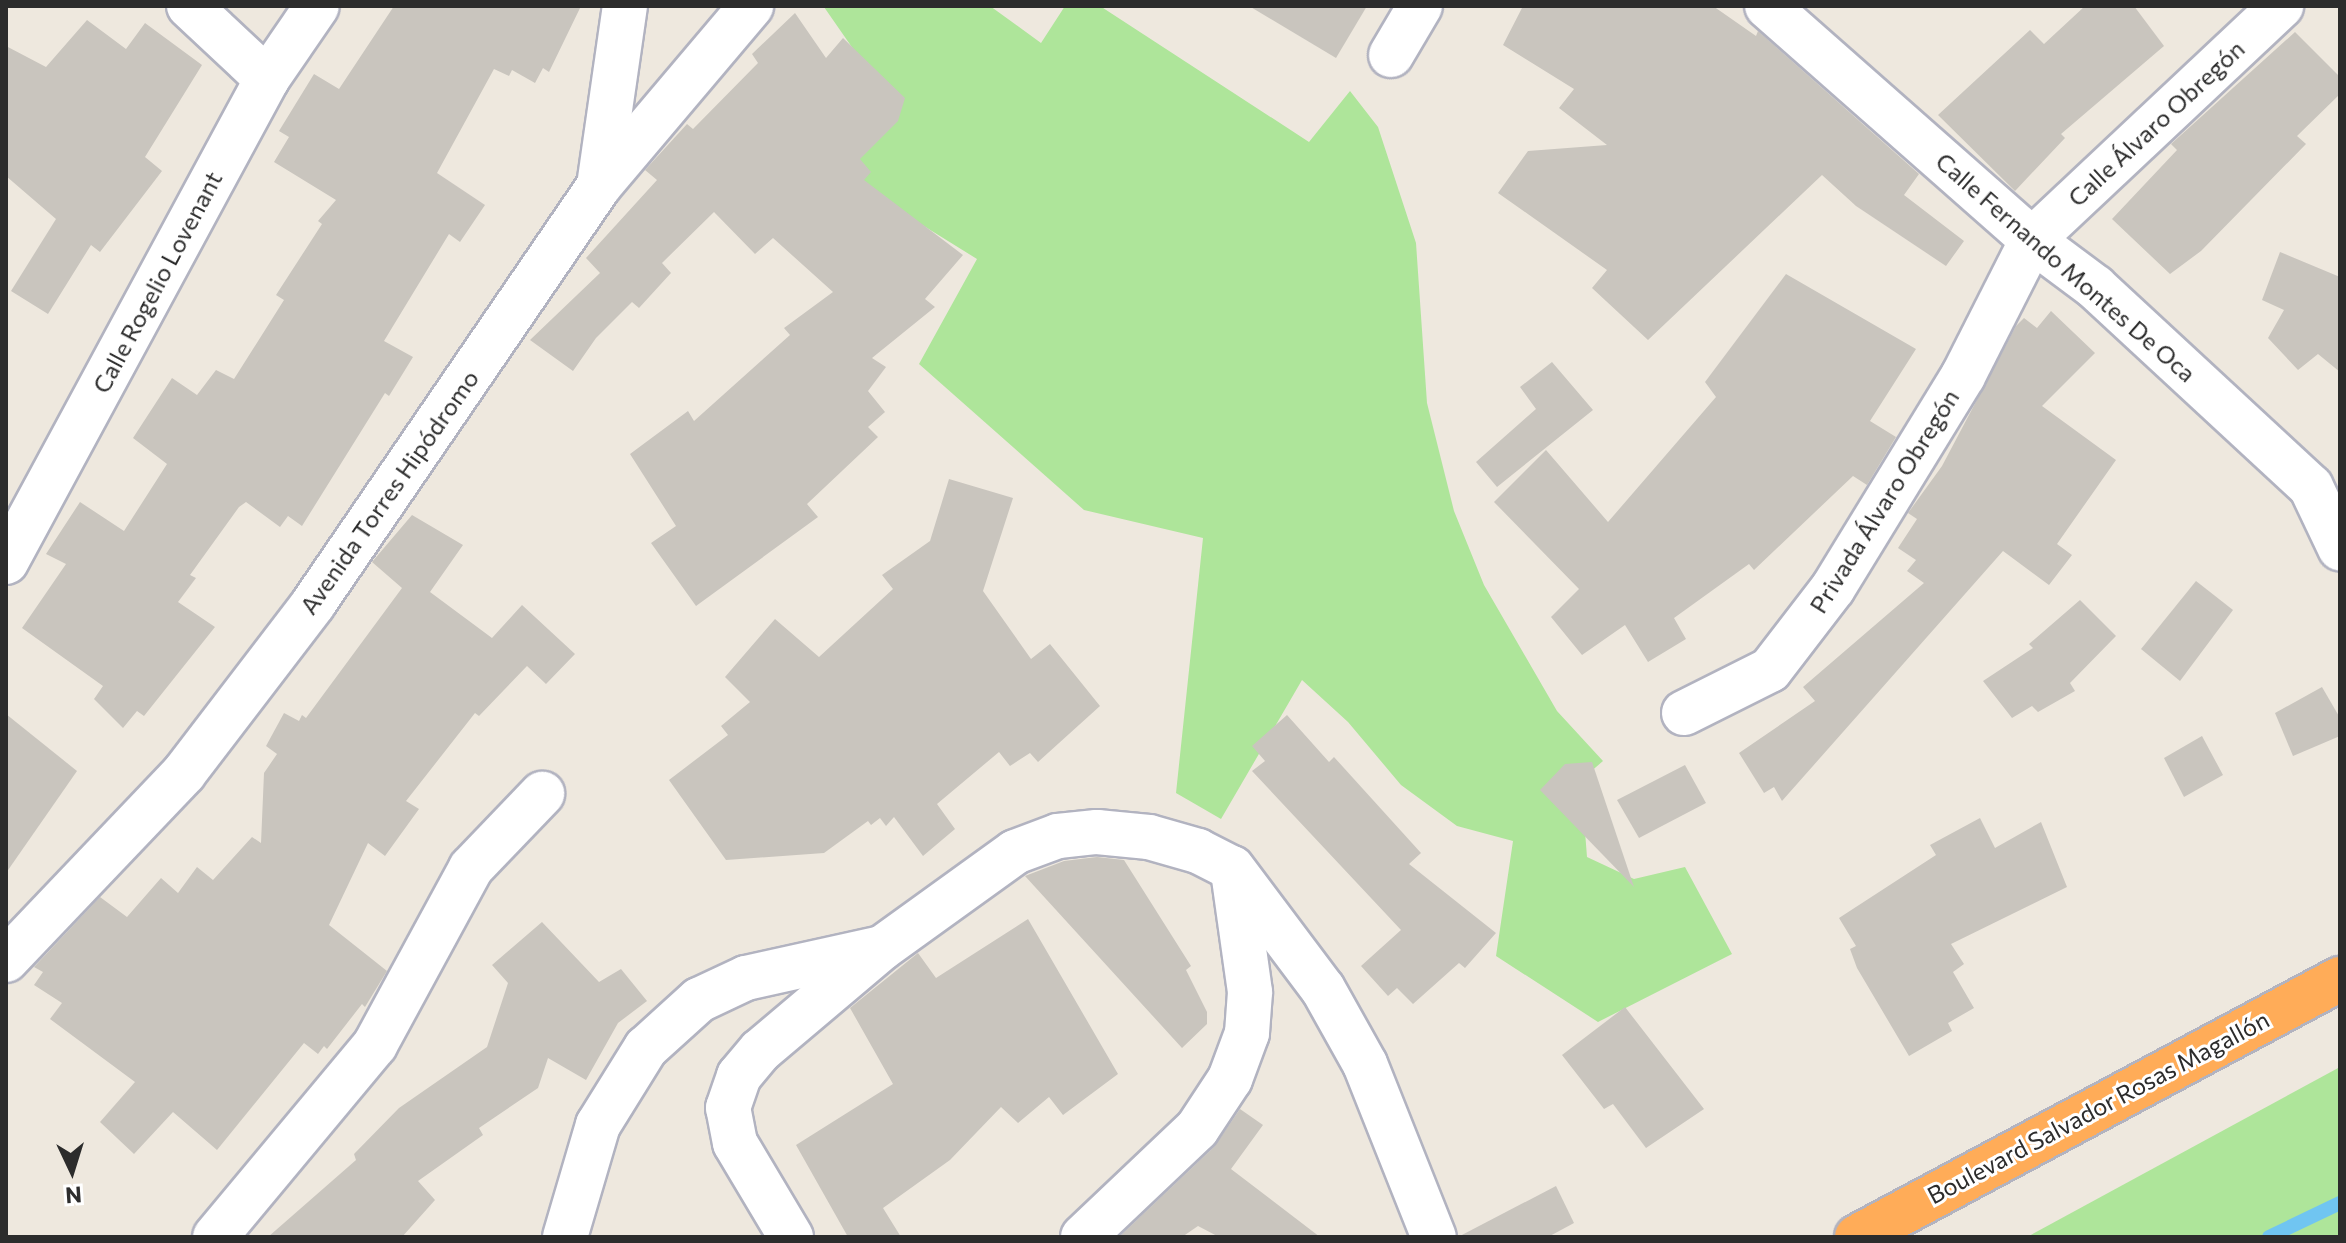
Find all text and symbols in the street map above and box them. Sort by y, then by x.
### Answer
street label: Calle Álvaro Obregón [2062,34,2250,212]
street label: Calle Fernando Montes De Oca [1930,146,2202,388]
street label: Calle Rogelio Lovenant [86,166,228,398]
street label: Avenida Torres Hipódromo [294,364,484,620]
street label: Privada Álvaro Obregón [1803,384,1965,618]
street label: Boulevard Salvador Rosas Magallón [1922,1004,2274,1210]
north arrow [32,1131,112,1211]
text: N [65,1181,83,1209]

